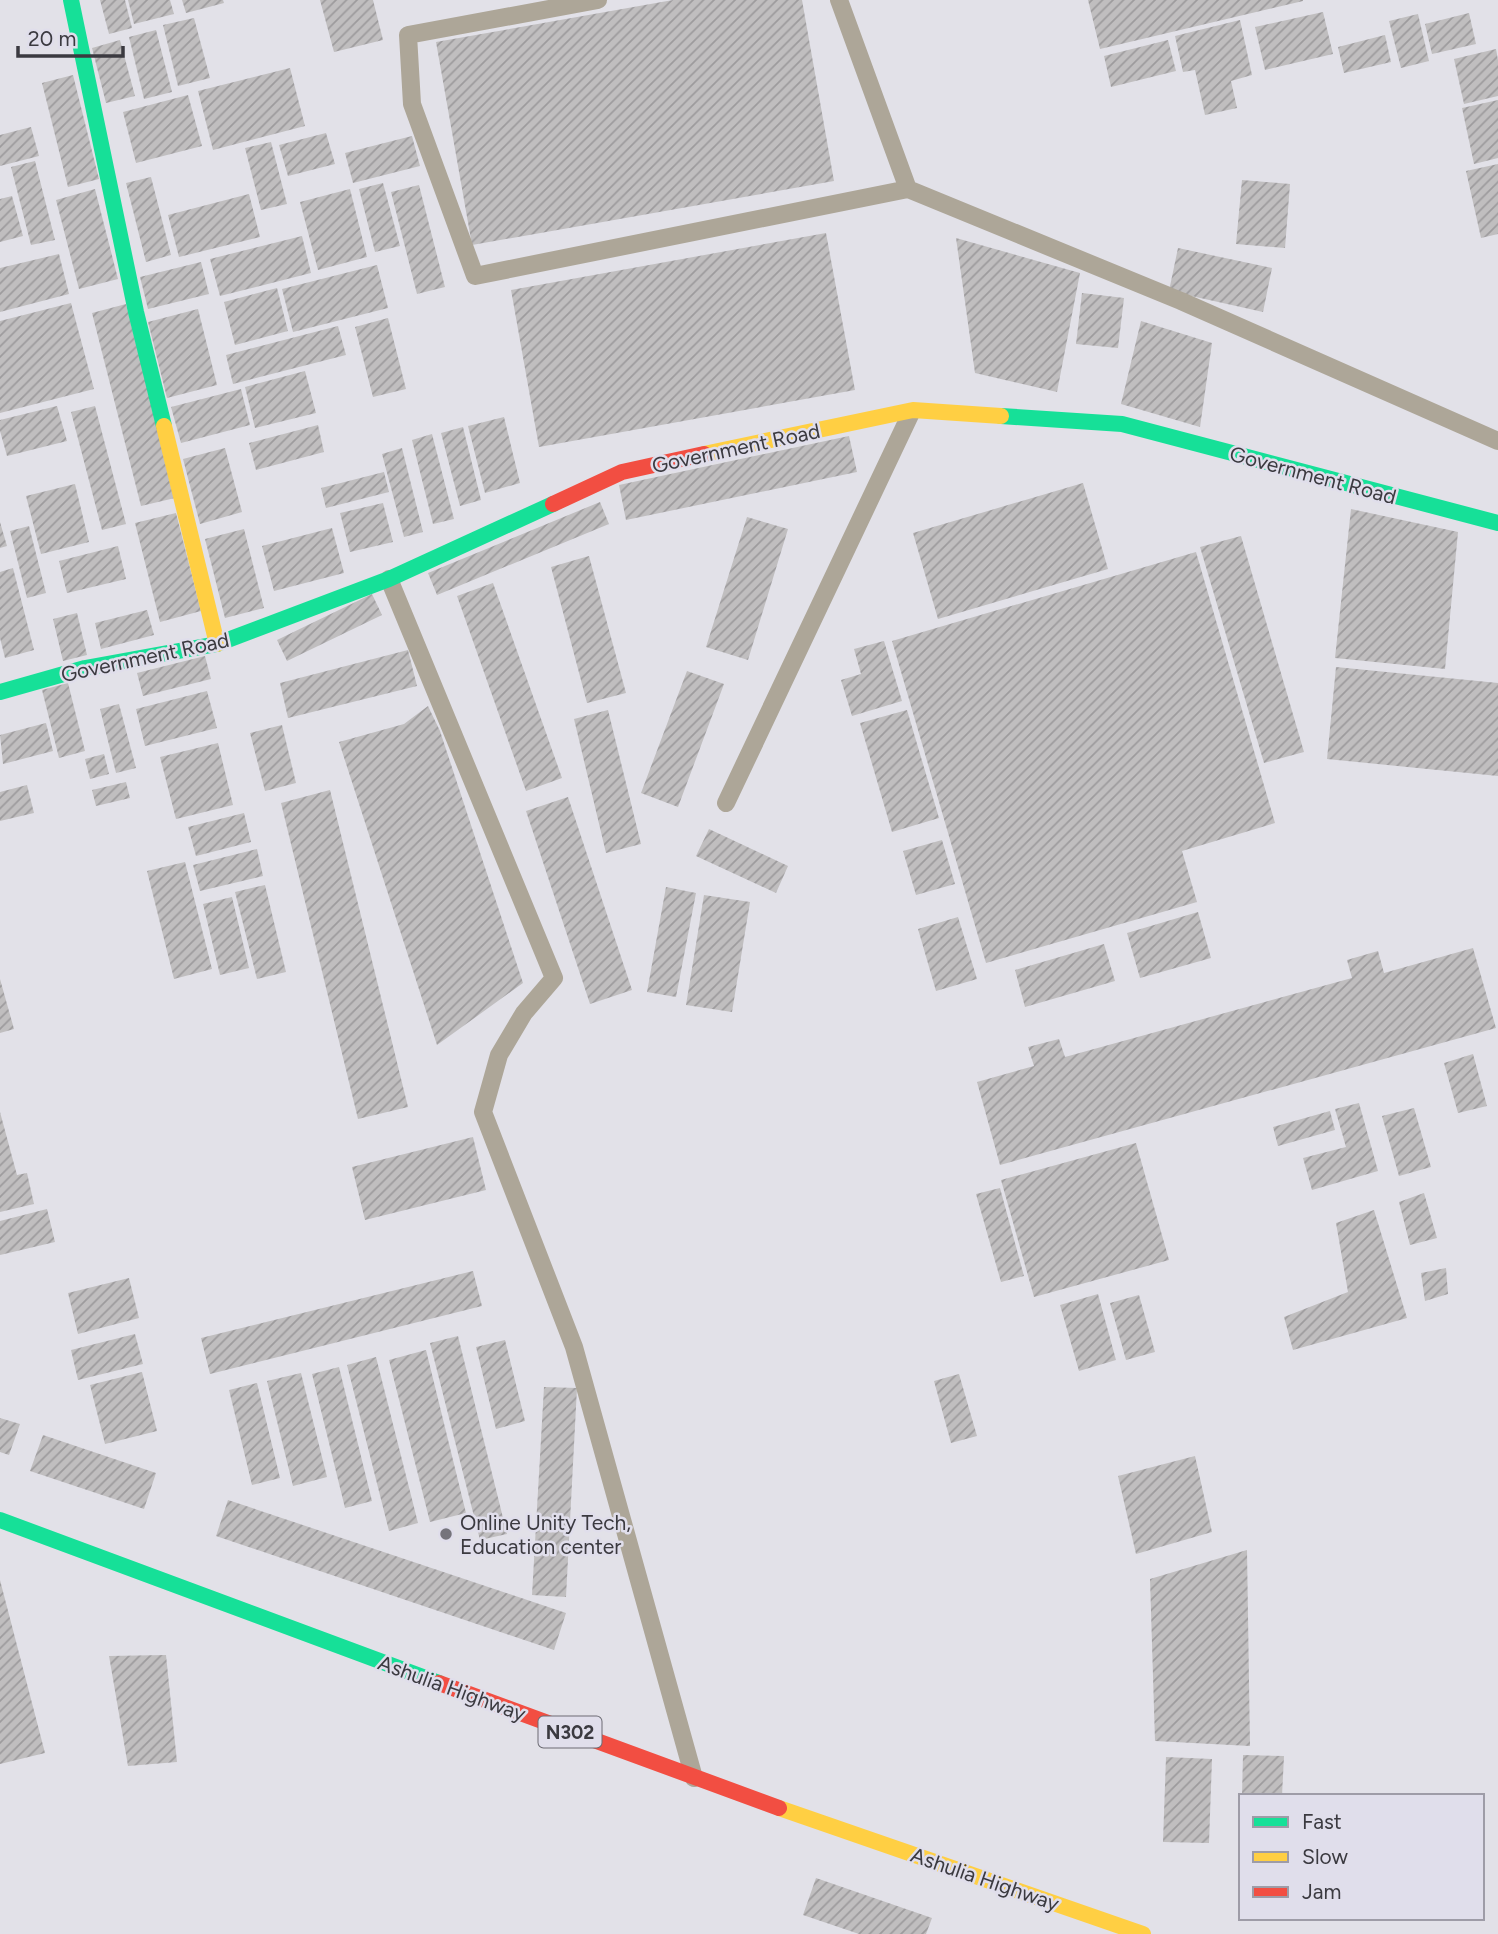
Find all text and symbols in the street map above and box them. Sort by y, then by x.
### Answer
scale bar [18,14,122,58]
text: 20 m [28,26,76,51]
street label: Government Road [650,418,822,478]
street label: Government Road [1227,441,1399,509]
street label: Government Road [59,627,231,687]
place label: Online Unity Tech, Education center [460,1510,631,1559]
marker: Online Unity Tech, Education center [438,1526,454,1542]
street label: Ashulia Highway [375,1650,529,1726]
road number: N302 [538,1716,602,1748]
legend [1239,1794,1484,1920]
text: Fast [1302,1809,1342,1834]
street label: Ashulia Highway [908,1842,1062,1916]
text: Slow [1302,1844,1348,1869]
text: Jam [1302,1879,1341,1904]

